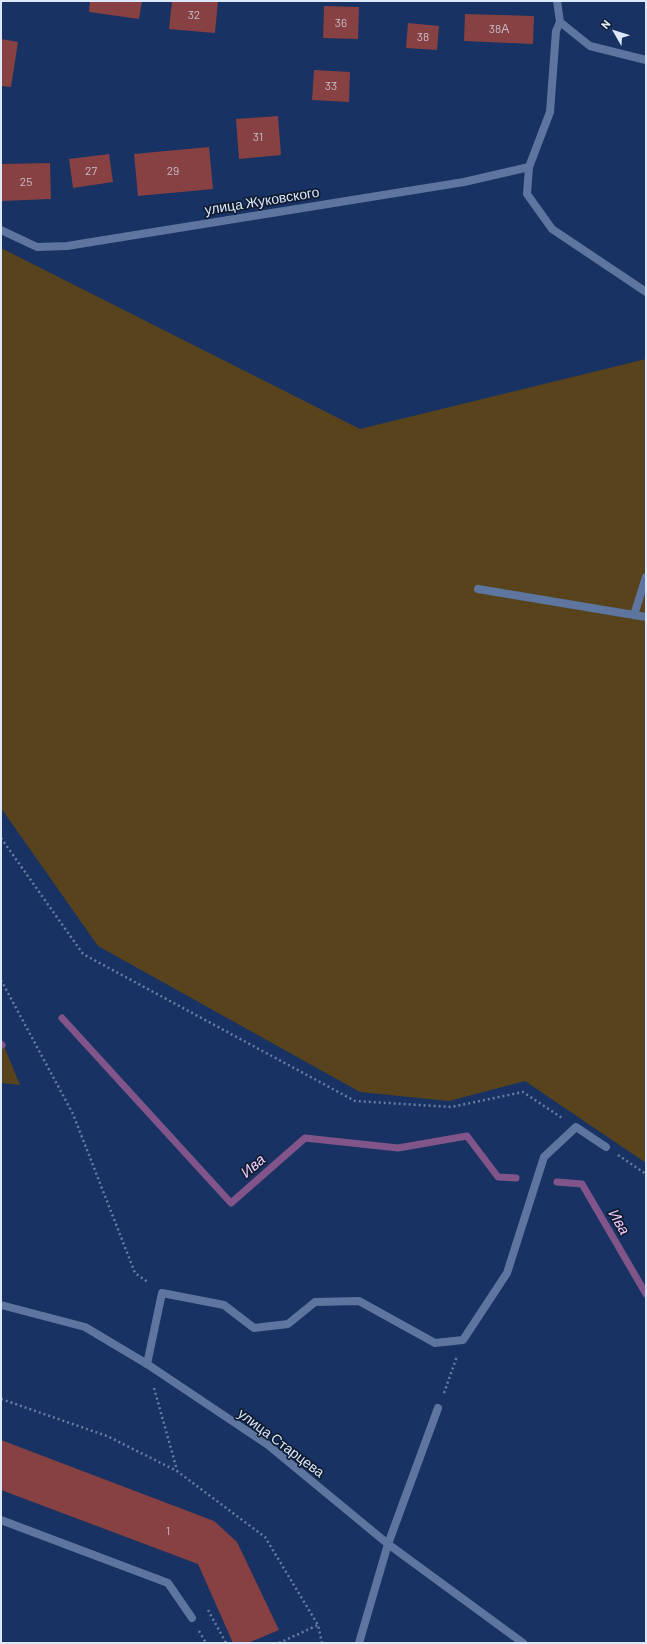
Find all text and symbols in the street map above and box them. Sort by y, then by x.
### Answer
house number: 32 [188,8,200,22]
north arrow [595,12,635,52]
house number: 36 [335,16,347,30]
text: N [598,17,613,31]
house number: 38А [489,22,509,36]
house number: 38 [417,30,429,44]
house number: 33 [325,79,337,93]
house number: 31 [253,130,263,144]
house number: 27 [85,164,97,178]
house number: 29 [167,164,179,178]
house number: 25 [20,175,32,189]
street label: улица Жуковского [203,184,321,218]
water label: Ива [237,1150,269,1182]
water label: Ива [605,1206,633,1238]
street label: улица Старцева [234,1405,328,1481]
house number: 1 [166,1524,170,1538]

